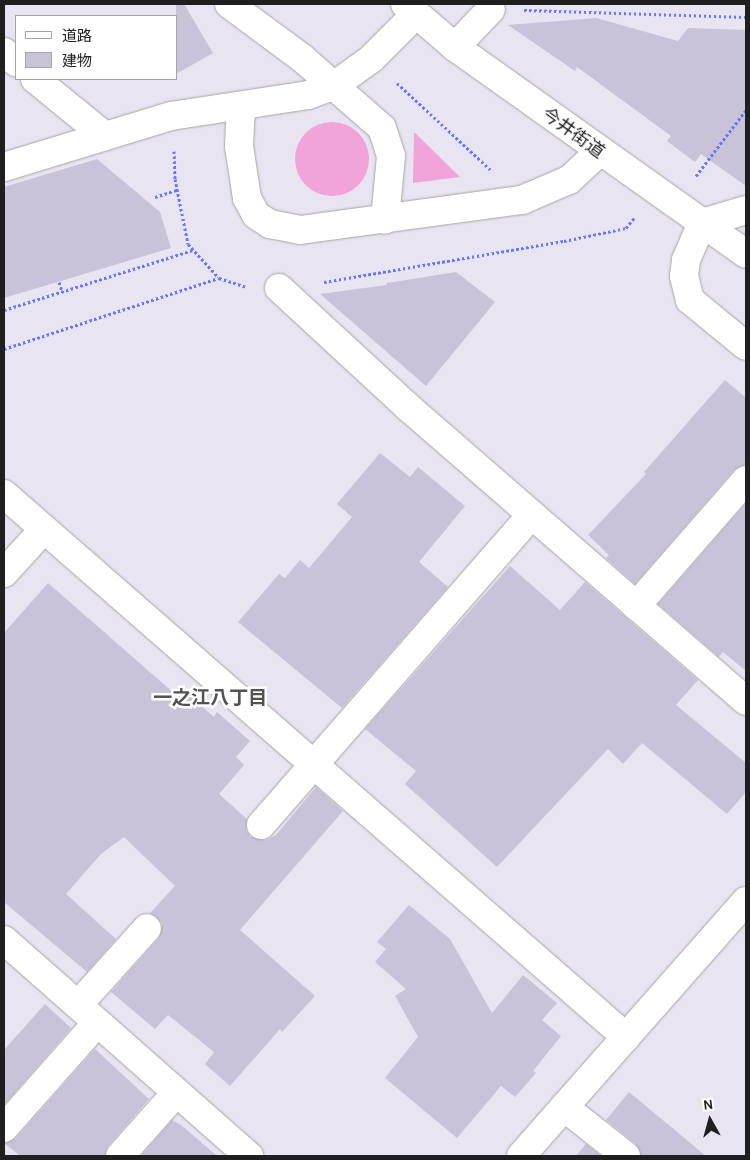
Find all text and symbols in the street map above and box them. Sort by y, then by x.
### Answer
legend [15,15,178,80]
text: 道路 [62,27,92,45]
text: 建物 [62,52,92,70]
street label: 今井街道 [538,103,608,163]
district label: 一之江八丁目 [153,688,267,710]
north arrow [685,1095,735,1145]
text: N [702,1096,714,1114]

